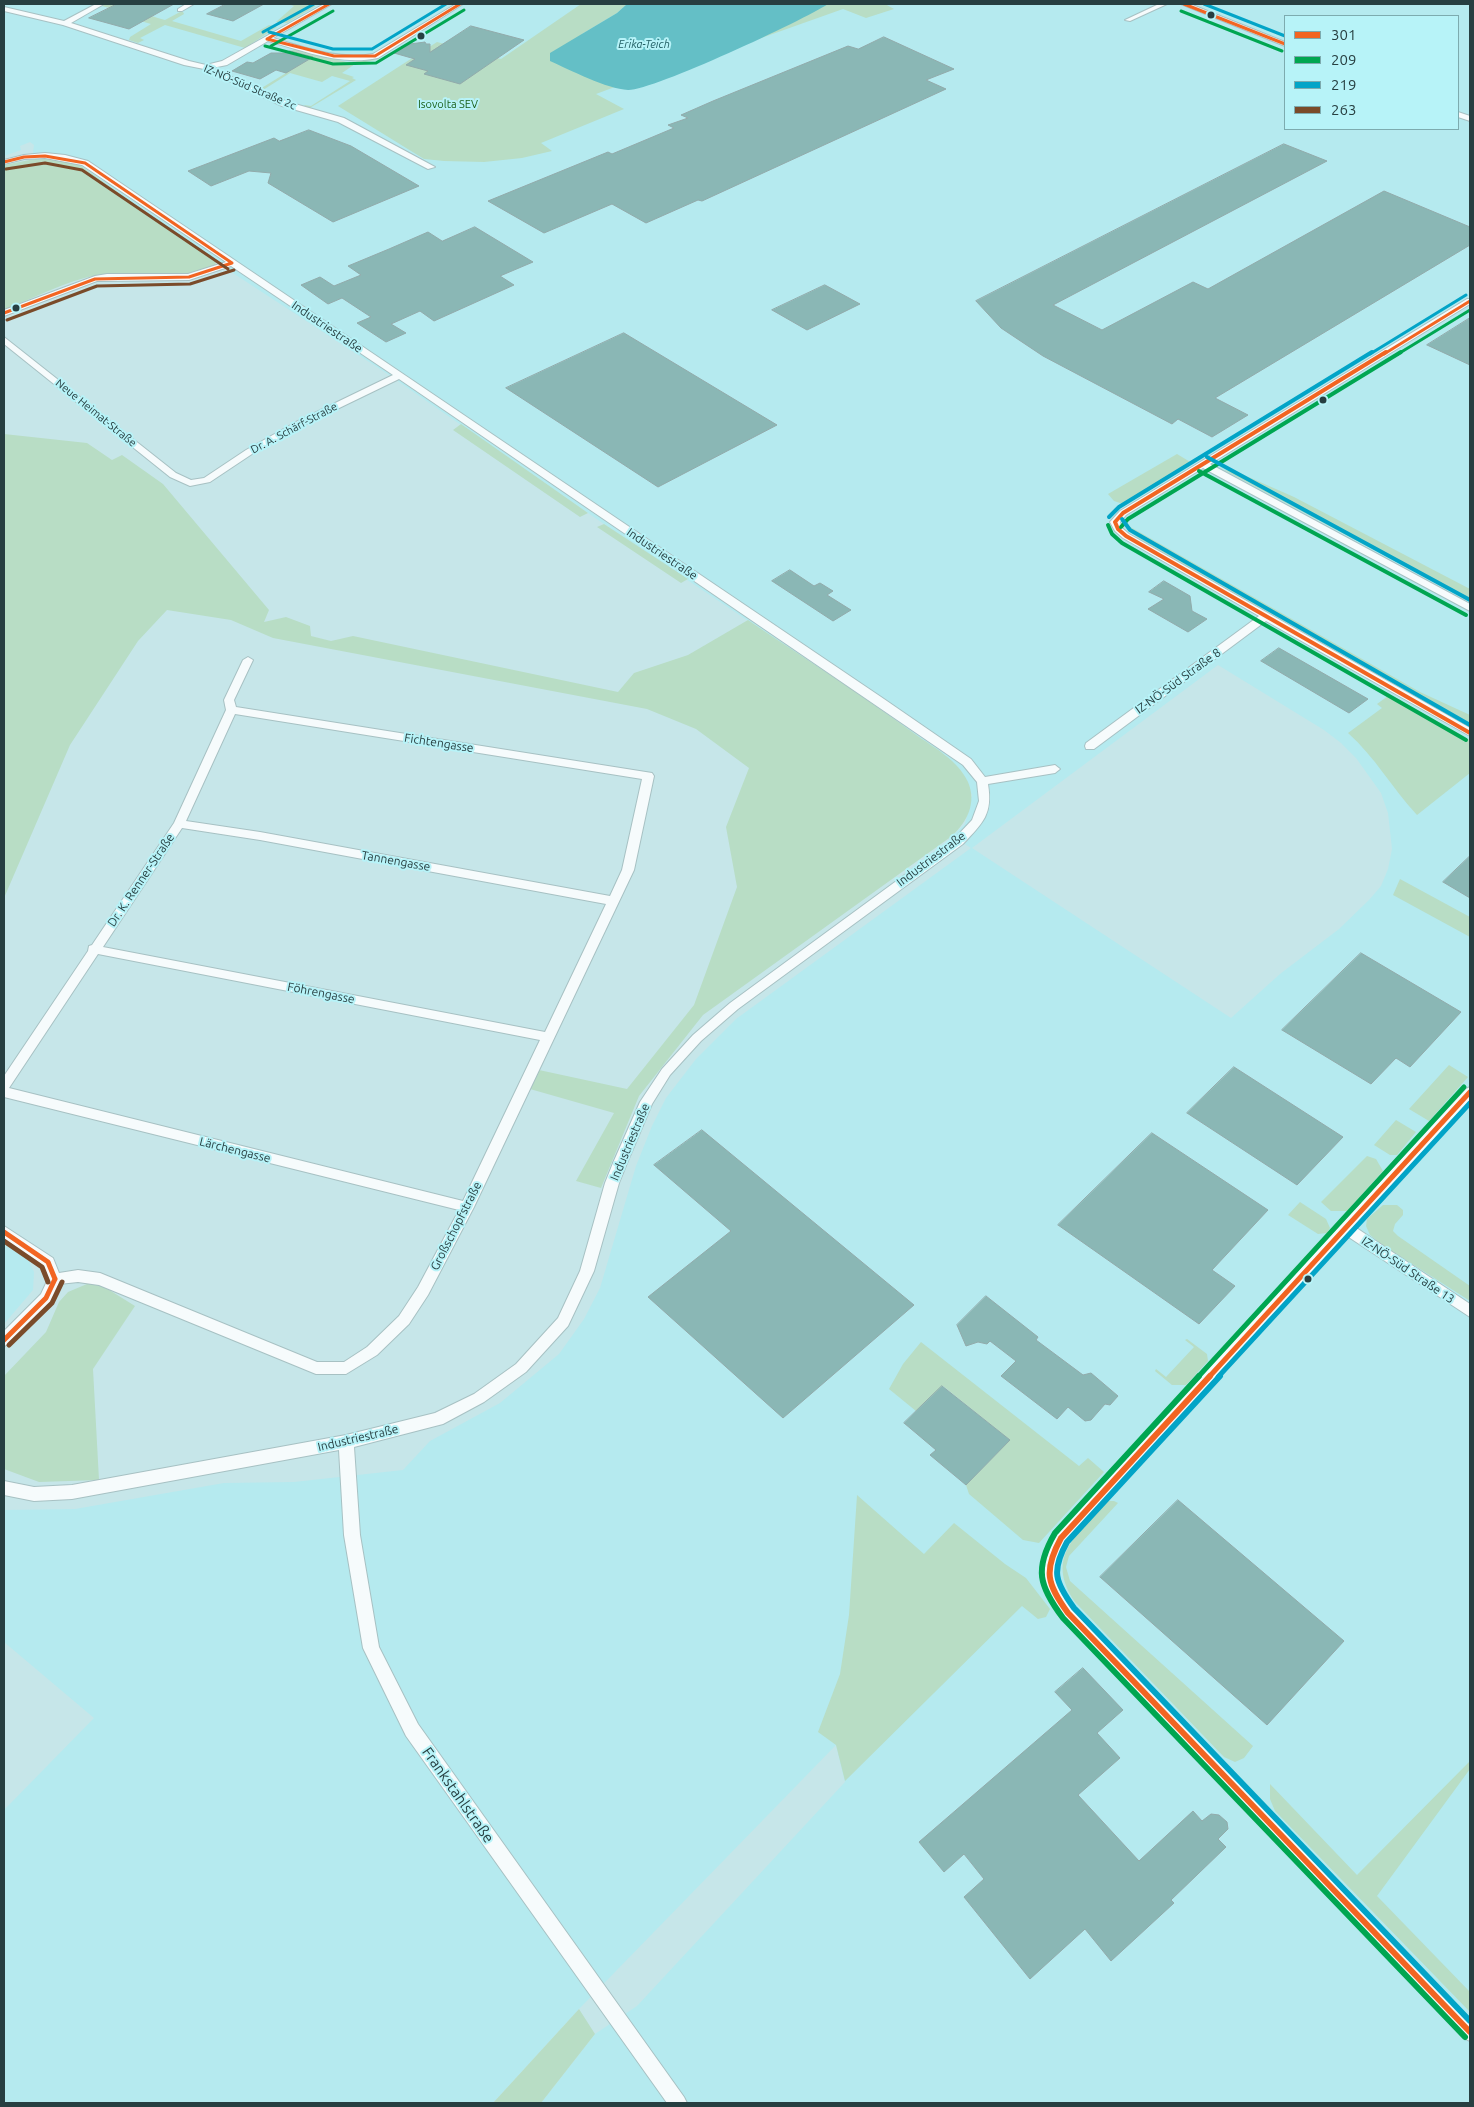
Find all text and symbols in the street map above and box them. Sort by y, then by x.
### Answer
unlabelled marker [1206,10,1216,20]
legend [1284,15,1459,130]
text: 301 [1331,26,1356,43]
unlabelled marker [416,31,426,41]
water label: Erika-Teich [618,37,670,51]
text: 209 [1331,51,1356,68]
street label: IZ-NÖ-Süd Straße 2c [202,62,298,112]
text: 219 [1331,76,1356,93]
park label: Isovolta SEV [418,97,478,111]
text: 263 [1331,101,1356,118]
street label: Industriestraße [289,298,365,356]
unlabelled marker [11,303,21,313]
street label: Neue Heimat-Straße [53,376,139,450]
unlabelled marker [1318,395,1328,405]
street label: Dr. A. Schärf-Straße [249,400,339,456]
street label: Industriestraße [624,525,700,583]
street label: IZ-NÖ-Süd Straße 8 [1132,645,1224,717]
street label: Fichtengasse [403,730,475,756]
street label: Industriestraße [894,828,968,890]
street label: Dr. K. Renner-Straße [105,831,177,929]
street label: Tannengasse [360,848,432,874]
street label: Föhrengasse [286,979,356,1007]
street label: Industriestraße [607,1101,653,1183]
street label: Lärchengasse [198,1134,272,1166]
street label: Großschopfstraße [427,1179,485,1273]
street label: IZ-NÖ-Süd Straße 13 [1359,1234,1457,1306]
unlabelled marker [1303,1274,1313,1284]
street label: Industriestraße [316,1422,400,1454]
street label: Frankstahlstraße [418,1744,498,1846]

